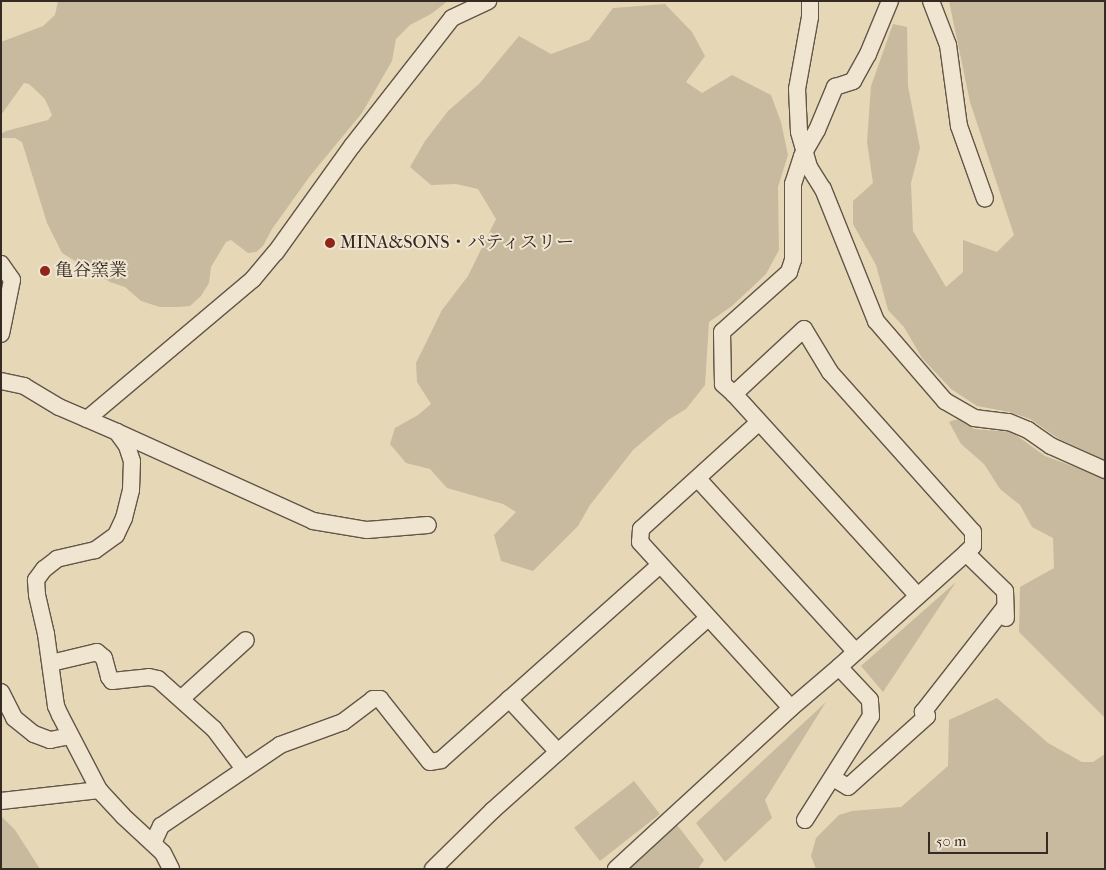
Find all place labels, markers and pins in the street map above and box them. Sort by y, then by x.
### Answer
place label: MINA&SONS・パティスリー [340,232,575,254]
marker: MINA&SONS・パティスリー [324,237,336,249]
place label: 亀谷窯業 [55,260,127,282]
marker: 亀谷窯業 [39,265,51,277]

